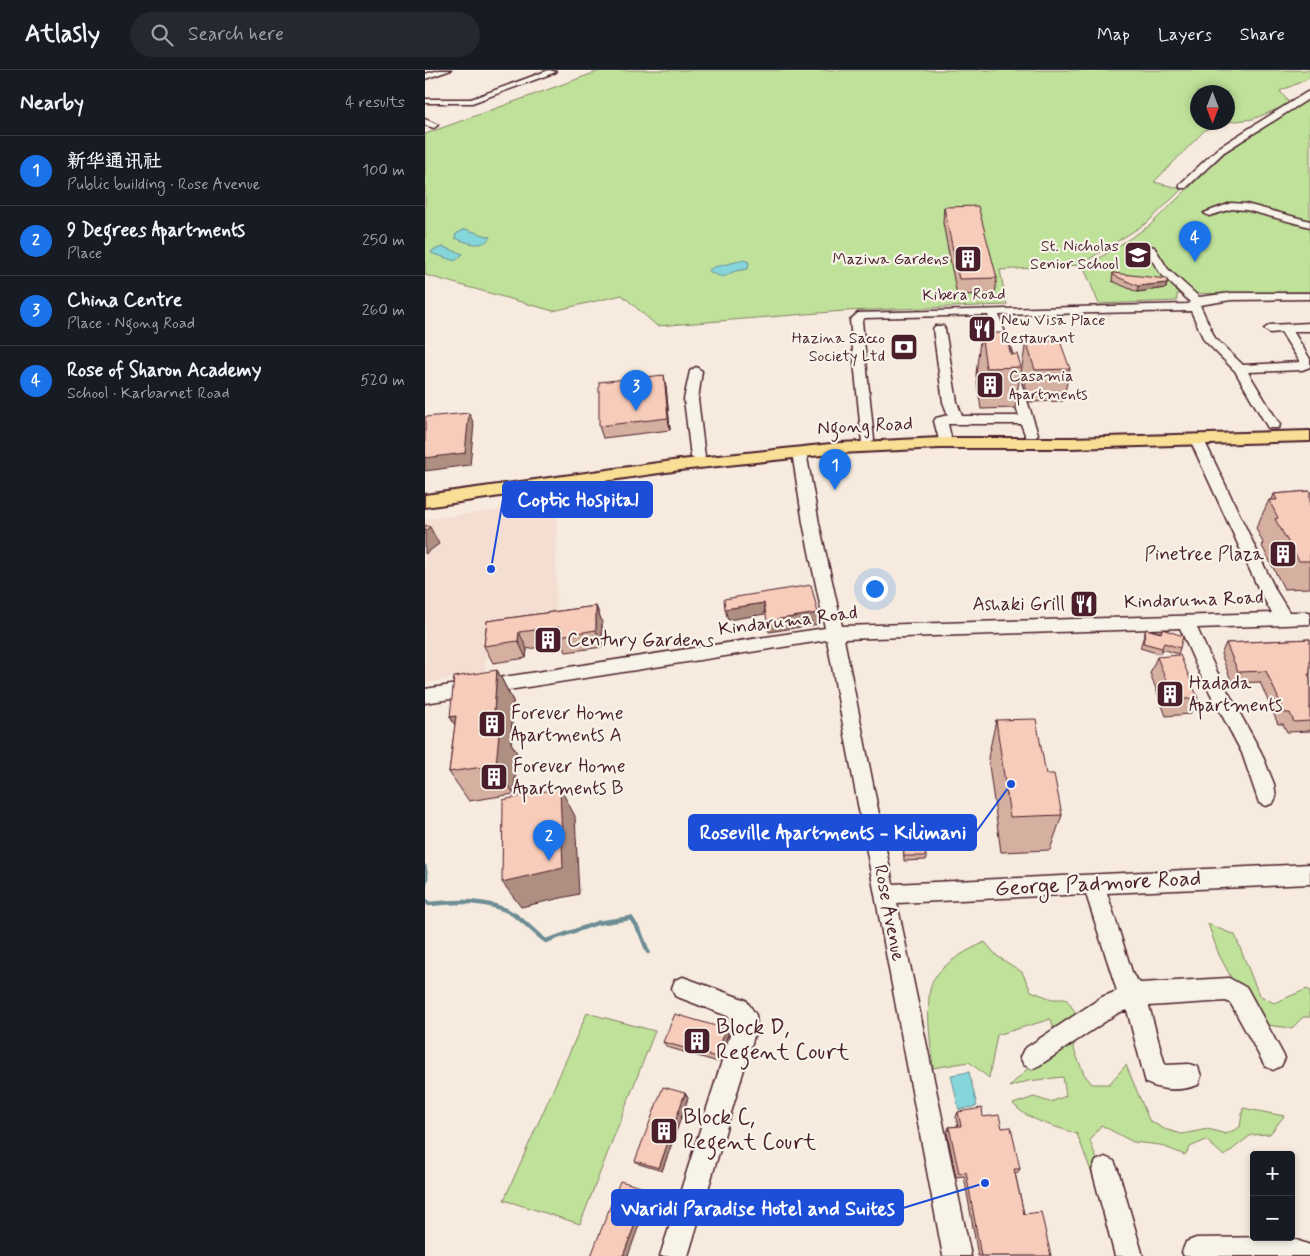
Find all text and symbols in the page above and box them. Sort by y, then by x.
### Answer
search box [130,12,480,57]
text: Atlasly [25,19,100,50]
icon: search [148,21,176,49]
text: Search here [188,22,284,47]
text: Map [1097,23,1130,47]
text: Layers [1158,23,1212,47]
text: Share [1240,23,1285,47]
north arrow [1190,85,1235,130]
text: Nearby [20,89,84,117]
text: 4 results [345,92,405,113]
text: 新华通讯社 [67,149,162,174]
text: 1 [32,160,40,181]
text: 100 m [362,160,405,181]
text: Public building · Rose Avenue [67,174,260,195]
text: 9 Degrees Apartments [67,218,245,243]
pin: 4 [1179,221,1211,262]
text: 2 [32,230,40,251]
text: 250 m [362,230,405,251]
place label: St. Nicholas Senior School [1030,236,1119,275]
school or university icon: St. Nicholas Senior School [1123,240,1153,270]
text: Place [67,243,102,264]
building icon: Maziwa Gardens [953,244,983,274]
place label: Maziwa Gardens [833,249,949,270]
street label: Kibera Road [922,284,1006,306]
text: China Centre [67,288,182,313]
text: 3 [32,300,40,321]
text: 260 m [362,300,405,321]
place label: New Visa Place Restaurant [1001,310,1106,349]
text: Place · Ngong Road [67,313,195,334]
restaurant icon: New Visa Place Restaurant [967,314,997,344]
place label: Hazina Sacco Society Ltd [792,328,885,367]
bank icon: Hazina Sacco Society Ltd [889,332,919,362]
text: Rose of Sharon Academy [67,358,261,383]
place label: Casamia Apartments [1009,366,1088,406]
text: 4 [31,370,41,391]
text: 520 m [360,370,405,391]
pin: 3 [620,370,652,411]
building icon: Casamia Apartments [975,370,1005,400]
text: School · Karbarnet Road [67,383,229,404]
street label: Ngong Road [817,411,914,444]
pin: 1 [819,449,851,490]
callout: Coptic Hospital [503,482,652,517]
text: Coptic Hospital [517,487,639,514]
building icon: Pinetree Plaza [1268,539,1298,569]
place label: Pinetree Plaza [1144,542,1265,567]
your location [862,576,888,602]
street label: Kindaruma Road [1124,585,1264,615]
restaurant icon: Ashaki Grill [1069,589,1099,619]
place label: Ashaki Grill [973,592,1065,617]
street label: Kindaruma Road [717,600,859,642]
building icon: Century Gardens [533,625,563,655]
place label: Century Gardens [567,628,715,653]
place label: Hadada Apartments [1189,671,1282,720]
building icon: Hadada Apartments [1155,679,1185,709]
place label: Forever Home Apartments A [511,701,623,750]
building icon: Forever Home Apartments A [477,709,507,739]
place label: Forever Home Apartments B [513,754,625,803]
building icon: Forever Home Apartments B [479,762,509,792]
callout: Roseville Apartments - Kilimani [689,815,976,850]
pin: 2 [533,820,565,861]
text: Roseville Apartments - Kilimani [700,820,966,848]
street label: Rose Avenue [867,863,911,963]
street label: George Padmore Road [994,865,1202,906]
place label: Block D, Regent Court [716,1014,849,1070]
building icon: Block D, Regent Court [682,1026,712,1056]
place label: Block C, Regent Court [683,1104,816,1160]
building icon: Block C, Regent Court [649,1116,679,1146]
map controls [1250,1151,1295,1241]
button: + [1250,1151,1295,1196]
callout: Waridi Paradise Hotel and Suites [612,1190,903,1225]
text: Waridi Paradise Hotel and Suites [620,1196,895,1223]
button: − [1250,1196,1295,1241]

